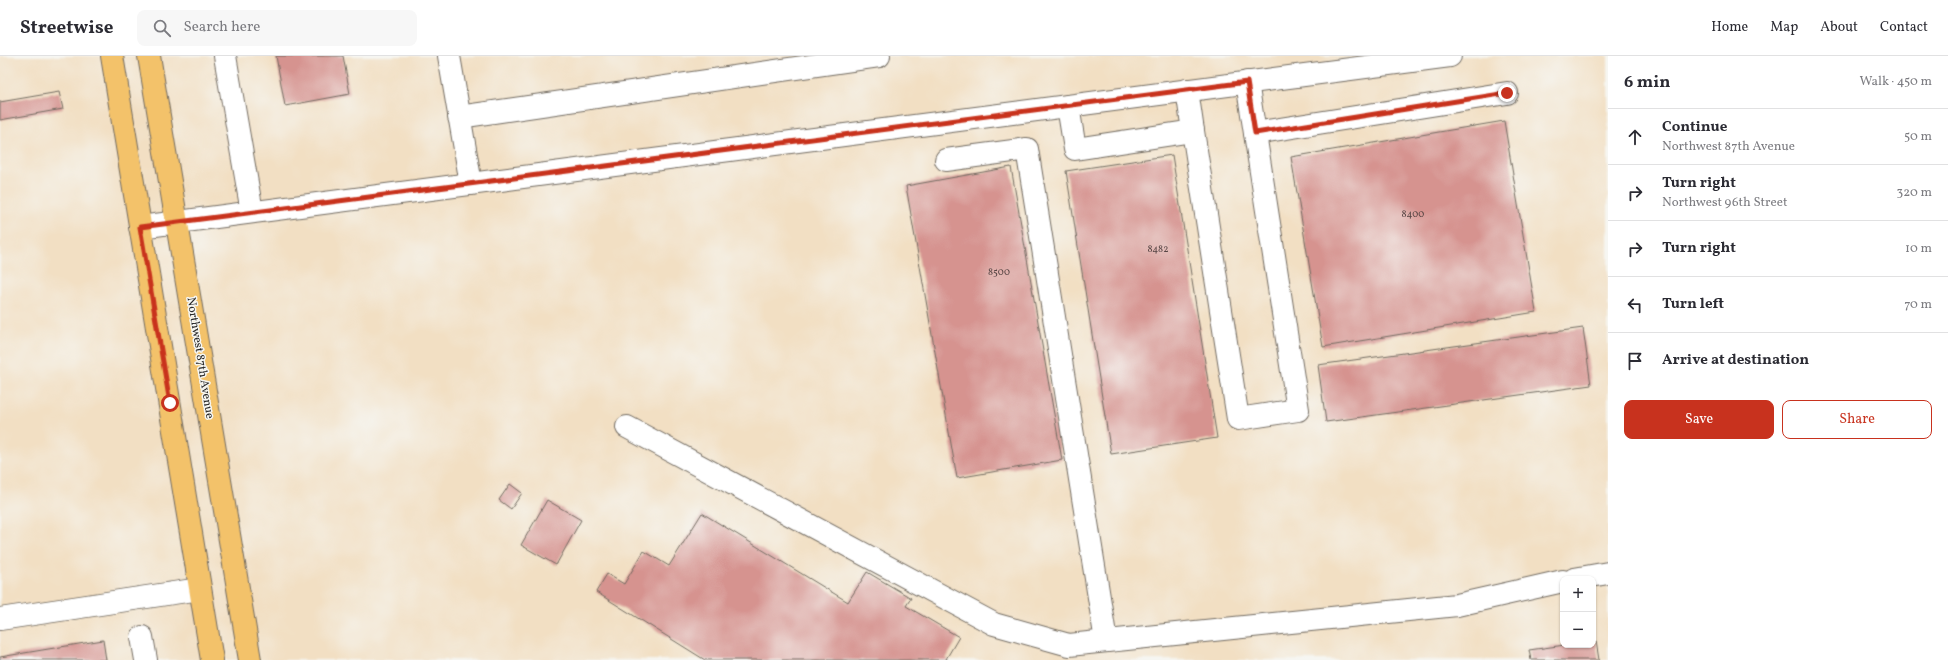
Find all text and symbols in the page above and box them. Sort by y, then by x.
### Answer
search box [137,10,417,46]
text: Streetwise [20,15,113,41]
icon: search [151,17,173,39]
text: Search here [183,17,260,38]
text: Home [1711,18,1748,37]
text: Map [1770,18,1798,37]
text: About [1820,18,1858,37]
text: Contact [1880,18,1928,37]
text: 6 min [1624,71,1670,94]
text: Walk · 450 m [1859,73,1932,91]
route end [1498,84,1516,102]
text: Continue [1662,117,1727,138]
icon: ahead [1624,126,1646,148]
text: 50 m [1904,128,1932,146]
text: Northwest 87th Avenue [1662,138,1795,156]
text: Turn right [1662,173,1736,194]
icon: right [1624,182,1646,204]
text: 320 m [1897,184,1932,202]
text: Northwest 96th Street [1662,194,1787,212]
house number: 8400 [1402,207,1424,221]
icon: right [1624,238,1646,260]
text: Turn right [1662,238,1736,259]
text: 10 m [1905,240,1932,258]
house number: 8482 [1148,242,1169,256]
house number: 8500 [988,265,1010,279]
icon: left [1624,294,1646,316]
text: Turn left [1662,294,1724,315]
street label: Northwest 87th Avenue [182,296,218,420]
text: 70 m [1904,296,1932,314]
icon: arrive [1624,350,1646,372]
text: Arrive at destination [1662,350,1809,371]
route start [161,394,179,412]
button: Save [1624,400,1774,439]
button: Share [1782,400,1932,439]
map controls [1560,576,1596,648]
button: + [1560,576,1596,612]
button: − [1560,612,1596,648]

